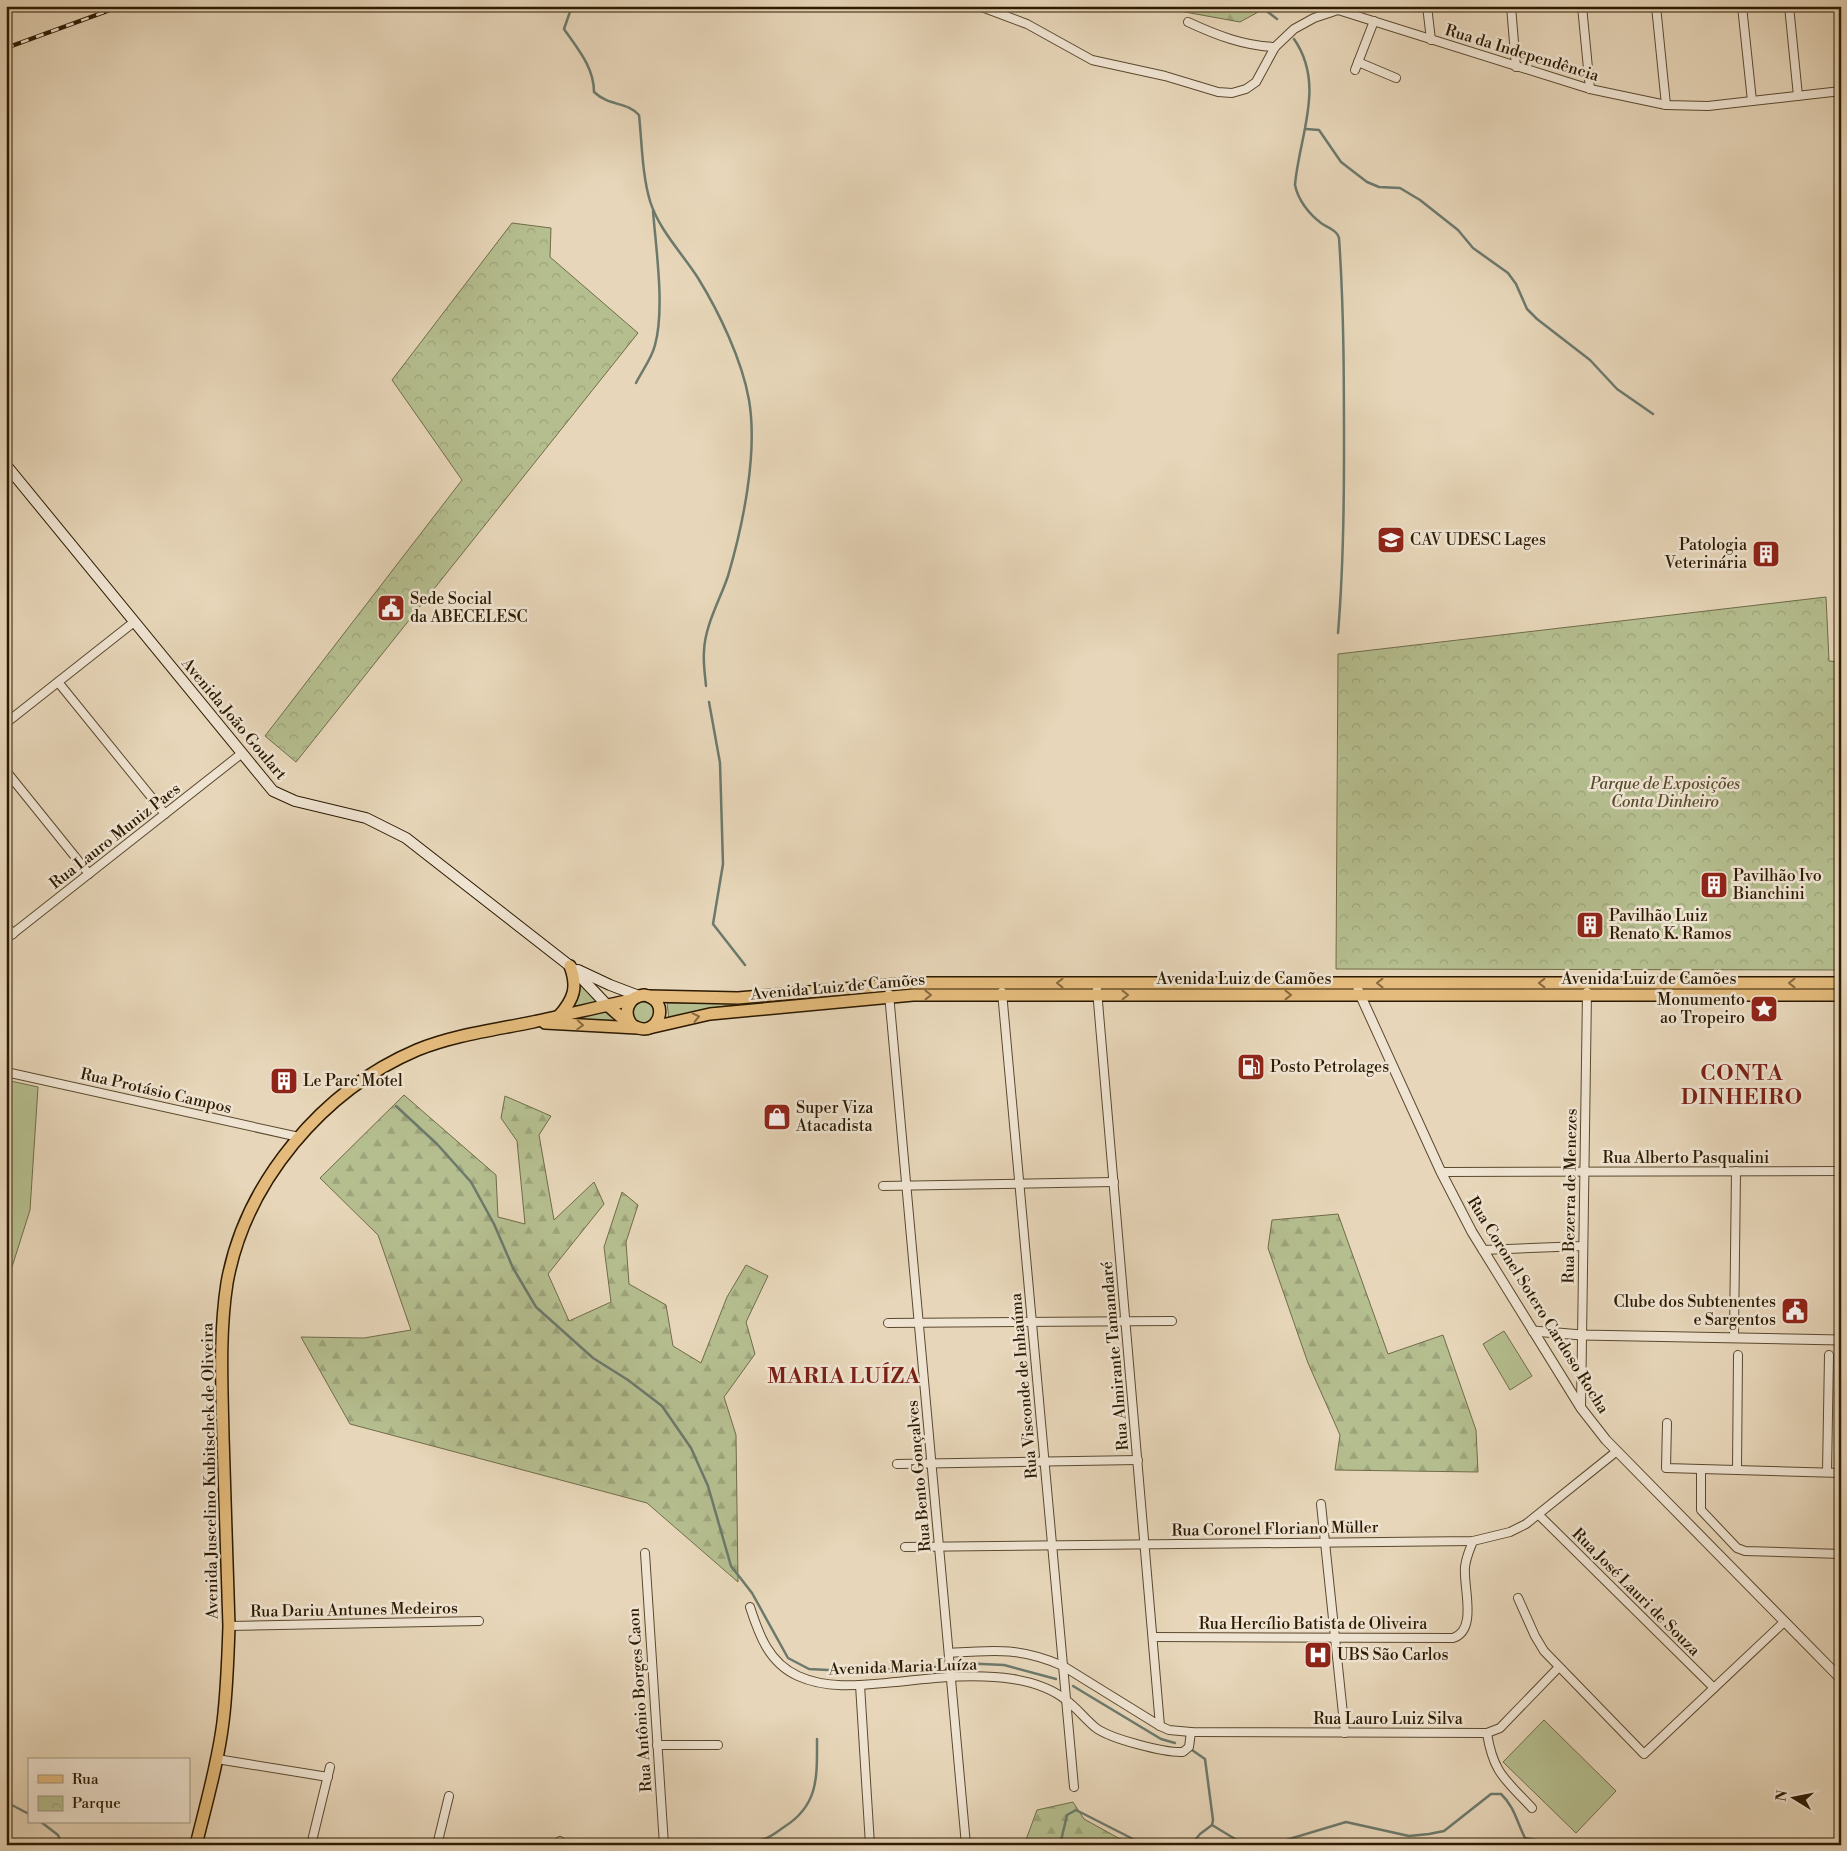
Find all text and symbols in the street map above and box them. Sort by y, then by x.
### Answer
street label: Rua da Independência [1443,20,1602,86]
school or university icon: CAV UDESC Lages [1376,525,1406,555]
place label: CAV UDESC Lages [1410,530,1546,550]
place label: Patologia Veterinária [1663,535,1748,573]
building icon: Patologia Veterinária [1751,539,1781,569]
place label: Sede Social da ABECELESC [410,589,528,627]
public building icon: Sede Social da ABECELESC [376,593,406,623]
street label: Avenida João Goulart [176,653,291,784]
park label: Parque de Exposições Conta Dinheiro [1589,774,1740,812]
street label: Rua Lauro Muniz Paes [46,779,184,893]
place label: Pavilhão Ivo Bianchini [1732,866,1822,904]
building icon: Pavilhão Ivo Bianchini [1699,870,1729,900]
place label: Pavilhão Luiz Renato K. Ramos [1609,906,1732,944]
building icon: Pavilhão Luiz Renato K. Ramos [1575,910,1605,940]
street label: Avenida Luiz de Camões [749,969,926,1005]
street label: Avenida Luiz de Camões [1156,969,1331,989]
street label: Avenida Luiz de Camões [1561,969,1736,989]
one-way arrow [1055,978,1063,988]
one-way arrow [1375,978,1383,988]
one-way arrow [1538,978,1546,988]
one-way arrow [1788,978,1796,988]
one-way arrow [924,990,932,1000]
one-way arrow [1122,990,1129,1000]
one-way arrow [1284,990,1292,1000]
place label: Monumento ao Tropeiro [1657,990,1745,1028]
place icon: Monumento ao Tropeiro [1749,994,1779,1024]
one-way arrow [692,1012,701,1023]
one-way arrow [576,1020,584,1031]
fuel station icon: Posto Petrolages [1236,1052,1266,1082]
place label: Posto Petrolages [1270,1057,1389,1077]
district label: CONTA DINHEIRO [1681,1061,1803,1111]
street label: Rua Protásio Campos [78,1064,234,1118]
building icon: Le Parc Motel [269,1066,299,1096]
place label: Le Parc Motel [303,1071,403,1091]
place label: Super Viza Atacadista [795,1098,874,1136]
shop icon: Super Viza Atacadista [762,1102,792,1132]
street label: Rua Bezerra de Menezes [1558,1108,1582,1284]
street label: Rua Alberto Pasqualini [1603,1148,1769,1168]
street label: Rua Coronel Sotero Cardoso Rocha [1463,1193,1614,1418]
street label: Rua Almirante Tamandaré [1097,1260,1133,1452]
street label: Rua Visconde de Inhaúma [1006,1291,1042,1480]
place label: Clube dos Subtenentes e Sargentos [1613,1292,1776,1330]
public building icon: Clube dos Subtenentes e Sargentos [1780,1296,1810,1326]
street label: Avenida Juscelino Kubitschek de Oliveira [197,1322,223,1620]
district label: MARIA LUÍZA [767,1362,921,1390]
street label: Rua Bento Gonçalves [902,1399,936,1553]
street label: Rua Coronel Floriano Müller [1171,1517,1379,1541]
street label: Rua José Lauri de Souza [1568,1524,1705,1661]
street label: Rua Dariu Antunes Medeiros [250,1598,458,1622]
street label: Rua Antônio Borges Caon [624,1607,656,1793]
street label: Rua Hercílio Batista de Oliveira [1199,1614,1428,1634]
hospital icon: UBS São Carlos [1303,1640,1333,1670]
place label: UBS São Carlos [1337,1645,1449,1665]
street label: Avenida Maria Luíza [828,1654,978,1680]
street label: Rua Lauro Luiz Silva [1313,1709,1464,1729]
legend [28,1758,190,1824]
text: Rua [72,1770,99,1789]
north arrow [1770,1774,1820,1824]
text: N [1772,1789,1792,1803]
text: Parque [72,1794,121,1813]

